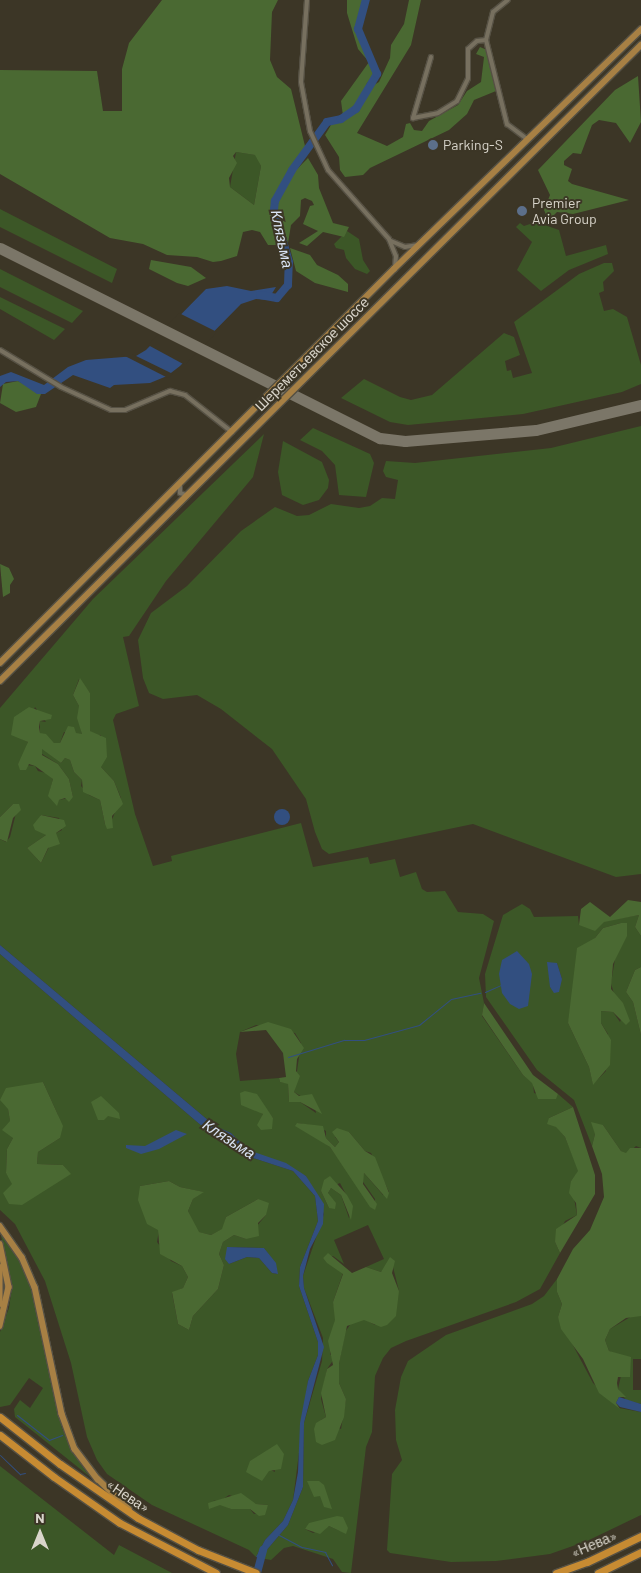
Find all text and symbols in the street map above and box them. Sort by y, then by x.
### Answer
place label: Parking-S [443,137,503,153]
marker: Parking-S [427,139,439,151]
place label: Premier Avia Group [532,195,597,228]
marker: Premier Avia Group [516,205,528,217]
water label: Клязьма [267,208,297,270]
street label: Шереметьевское шоссе [251,293,373,415]
water label: Клязьма [199,1115,259,1163]
street label: «Нева» [103,1476,153,1516]
north arrow [15,1508,65,1558]
text: N [35,1509,45,1526]
street label: «Нева» [569,1527,619,1561]

